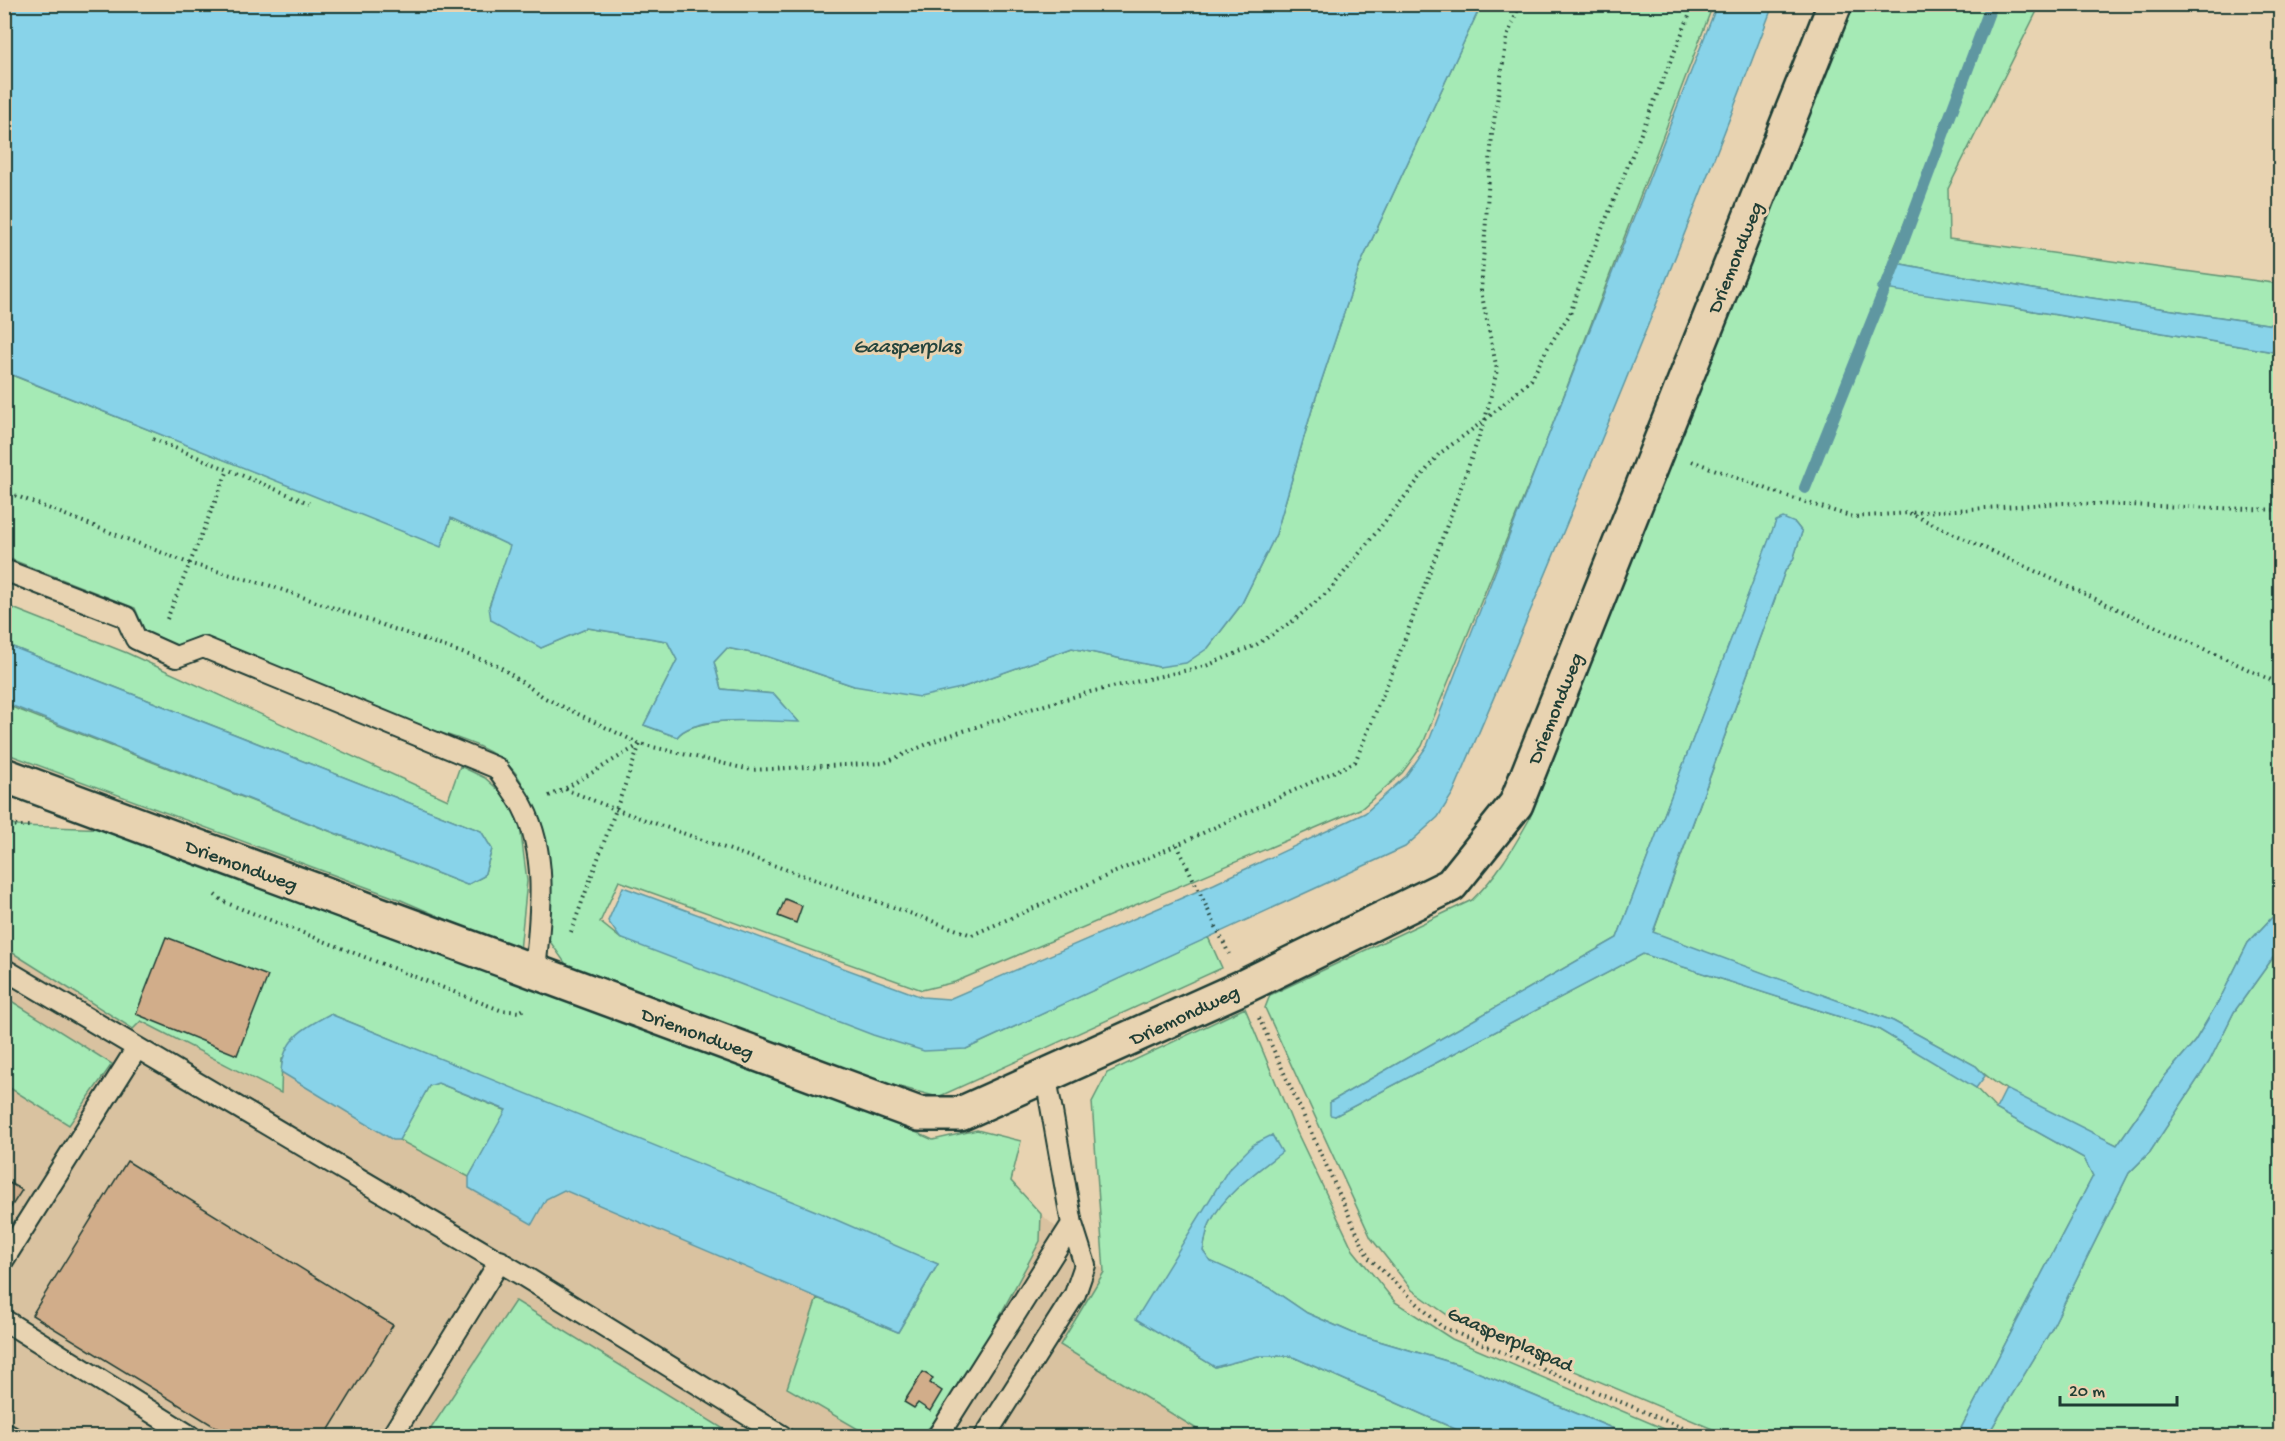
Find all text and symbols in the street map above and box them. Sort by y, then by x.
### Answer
street label: Driemondweg [1704,199,1770,319]
water label: Gaasperplas [853,336,963,361]
street label: Driemondweg [1524,650,1590,770]
street label: Driemondweg [180,836,300,898]
street label: Driemondweg [1125,982,1244,1053]
street label: Driemondweg [636,1004,756,1066]
street label: Gaasperplaspad [1443,1303,1578,1380]
scale bar [2060,1369,2177,1407]
text: 20 m [2069,1382,2105,1403]

